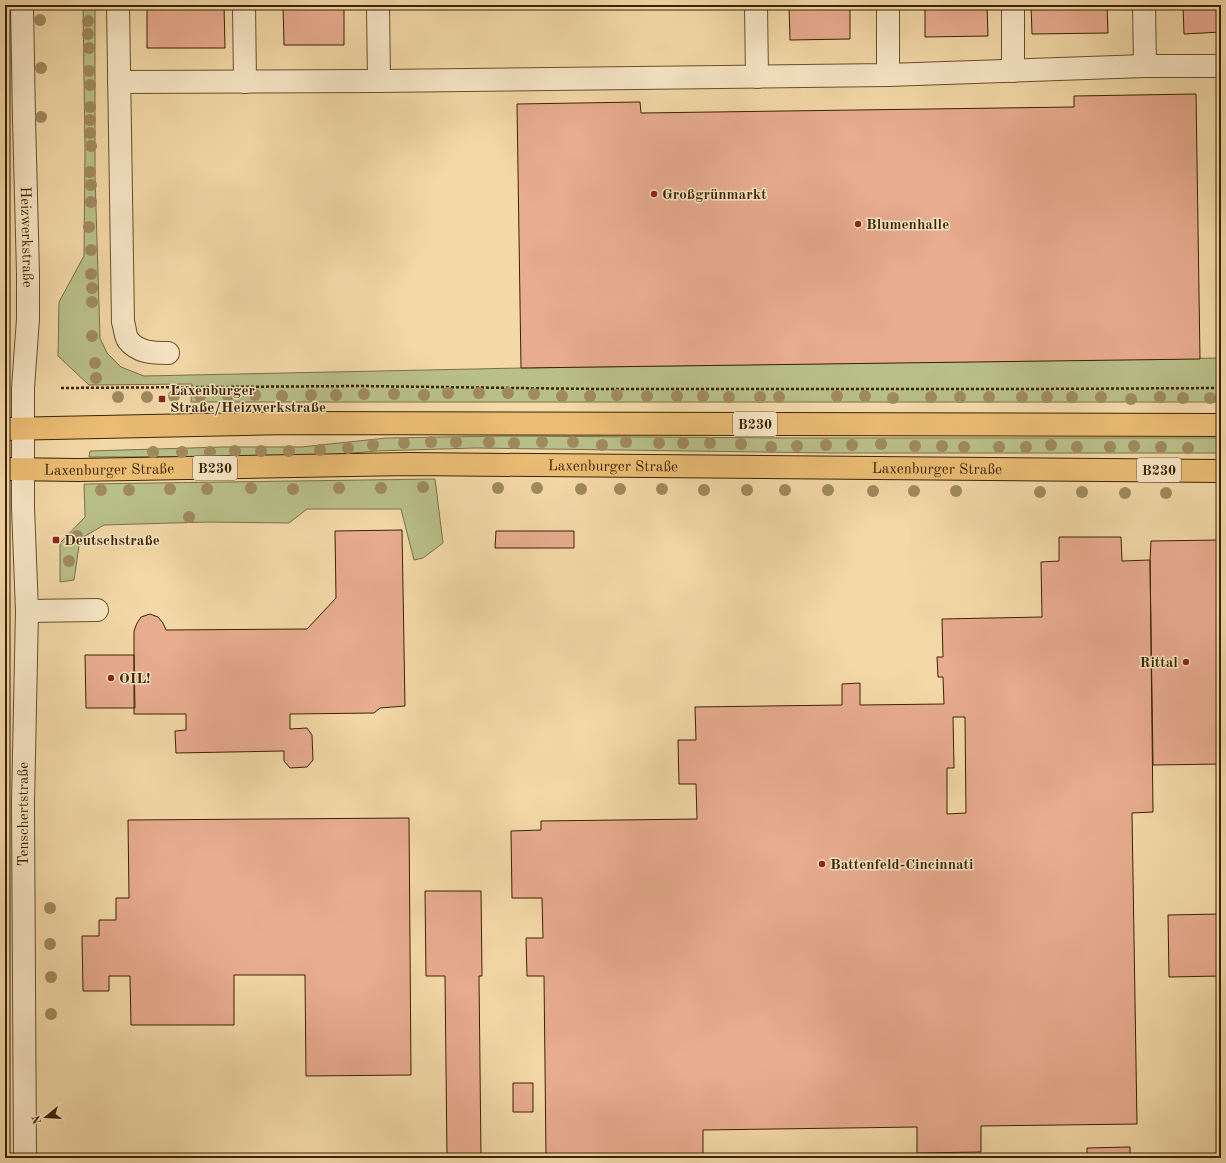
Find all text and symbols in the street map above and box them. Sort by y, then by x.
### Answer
street label: Heizwerkstraße [17,186,34,288]
place label: Großgrünmarkt [662,188,767,203]
marker: Großgrünmarkt [649,189,659,199]
place label: Blumenhalle [866,218,949,233]
marker: Blumenhalle [853,219,863,229]
place label: Laxenburger Straße/Heizwerkstraße [170,384,326,416]
marker: Laxenburger Straße/Heizwerkstraße [157,394,167,404]
road number: B230 [733,412,777,436]
road number: B230 [193,456,237,480]
road number: B230 [1137,458,1181,482]
street label: Laxenburger Straße [548,459,678,475]
street label: Laxenburger Straße [44,462,174,479]
street label: Laxenburger Straße [872,462,1002,478]
place label: Deutschstraße [64,534,160,549]
marker: Deutschstraße [51,535,61,545]
place label: Rittal [1139,656,1178,671]
marker: Rittal [1181,657,1191,667]
place label: OIL! [119,672,151,687]
marker: OIL! [106,673,116,683]
street label: Tenschertstraße [17,762,32,866]
place label: Battenfeld-Cincinnati [830,858,974,873]
marker: Battenfeld-Cincinnati [817,859,827,869]
north arrow [26,1097,66,1137]
text: N [31,1113,44,1125]

